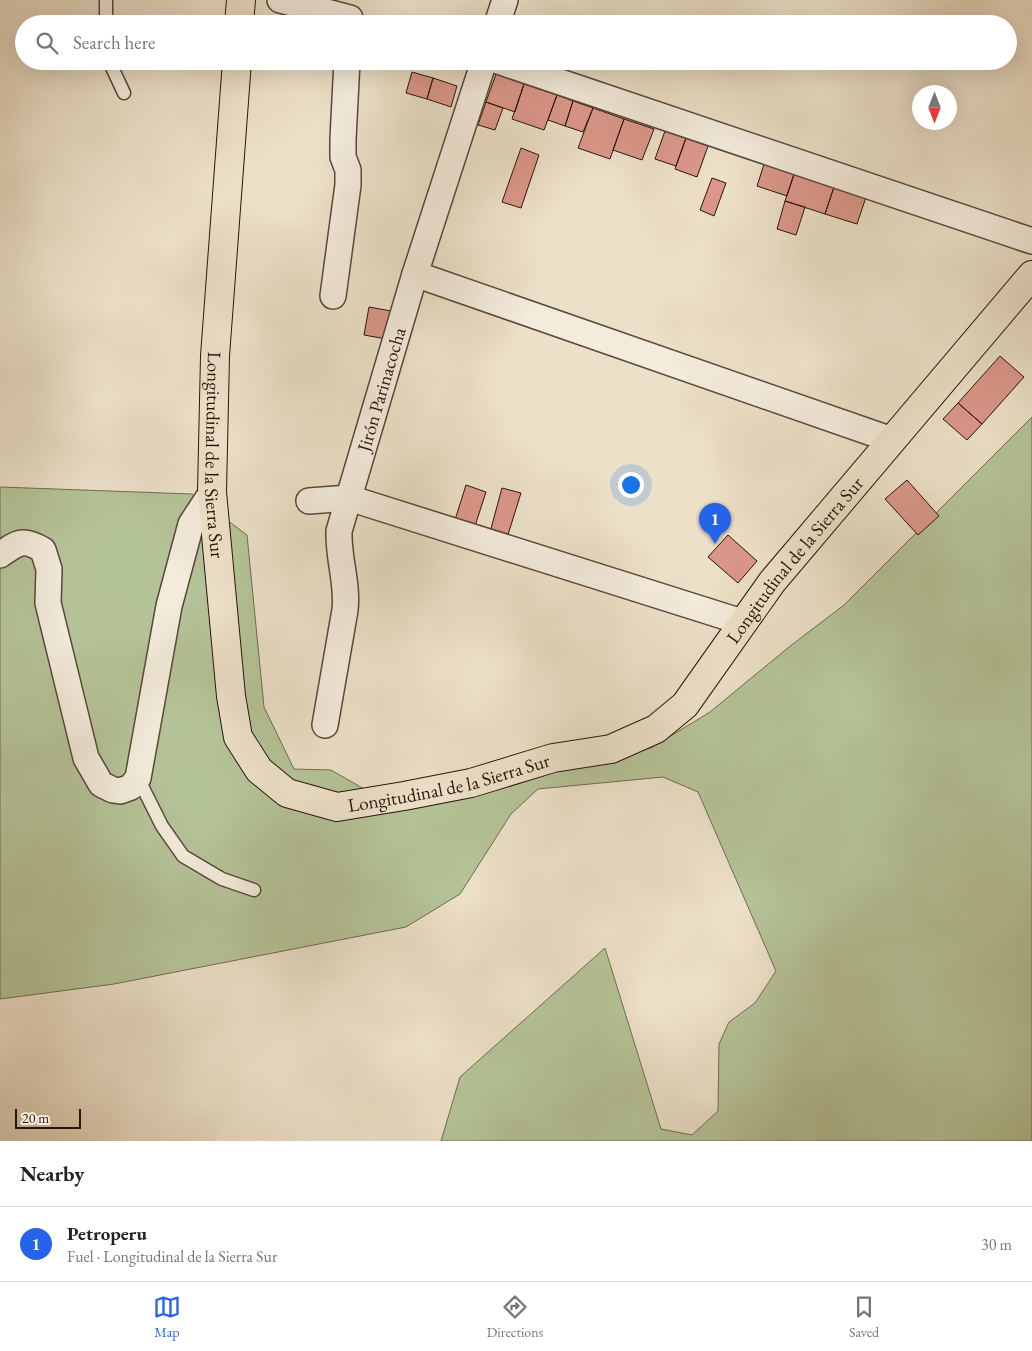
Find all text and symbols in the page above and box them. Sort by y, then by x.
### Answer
search box [15,15,1017,70]
icon: search [33,29,61,57]
text: Search here [73,30,155,55]
north arrow [912,85,957,130]
street label: Jirón Parinacocha [351,324,412,456]
street label: Longitudinal de la Sierra Sur [199,351,230,560]
street label: Longitudinal de la Sierra Sur [721,471,869,648]
your location [618,472,644,498]
pin: 1 [699,503,731,544]
street label: Longitudinal de la Sierra Sur [346,748,554,818]
scale bar [15,1106,81,1129]
text: 20 m [22,1109,49,1127]
text: Nearby [20,1160,84,1187]
text: Petroperu [67,1221,147,1246]
text: 1 [32,1234,40,1255]
text: 30 m [981,1234,1012,1255]
text: Fuel · Longitudinal de la Sierra Sur [67,1246,277,1267]
tab: Map [153,1293,181,1341]
tab: Directions [487,1293,543,1341]
tab: Saved [849,1293,879,1341]

